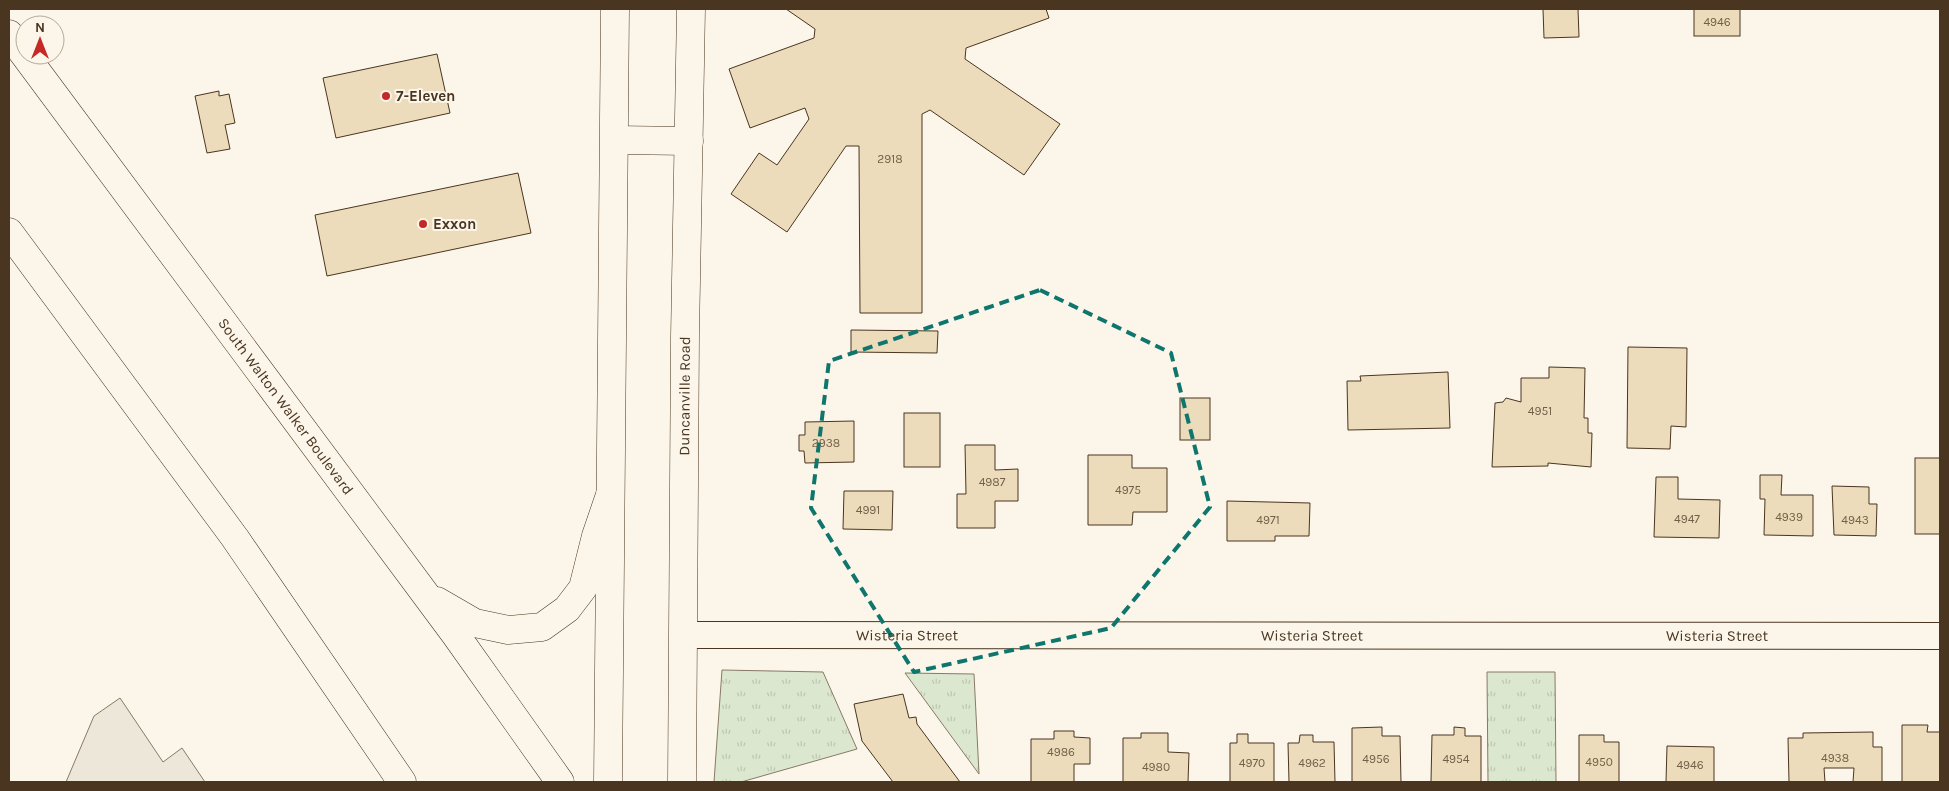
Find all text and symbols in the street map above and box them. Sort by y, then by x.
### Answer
north arrow [15,15,65,65]
house number: 4946 [1703,15,1731,29]
text: N [35,19,45,36]
place label: 7-Eleven [396,87,455,105]
marker: 7-Eleven [380,90,392,102]
house number: 2918 [877,152,903,166]
place label: Exxon [433,215,476,233]
marker: Exxon [417,218,429,230]
street label: South Walton Walker Boulevard [214,314,357,498]
street label: Duncanville Road [675,336,694,456]
house number: 4951 [1528,404,1552,418]
house number: 2938 [812,436,840,450]
house number: 4987 [979,475,1006,489]
house number: 4975 [1115,483,1141,497]
house number: 4991 [856,503,880,517]
house number: 4939 [1775,510,1803,524]
house number: 4947 [1674,512,1700,526]
house number: 4971 [1256,513,1280,527]
house number: 4943 [1841,513,1869,527]
street label: Wisteria Street [856,626,958,644]
street label: Wisteria Street [1261,626,1363,645]
street label: Wisteria Street [1666,627,1768,645]
house number: 4986 [1047,745,1075,759]
house number: 4938 [1821,751,1849,765]
house number: 4956 [1362,752,1390,766]
house number: 4954 [1442,752,1470,766]
house number: 4950 [1585,755,1613,769]
house number: 4970 [1239,756,1265,770]
house number: 4962 [1298,756,1326,770]
house number: 4946 [1676,758,1704,772]
house number: 4980 [1142,760,1170,774]

